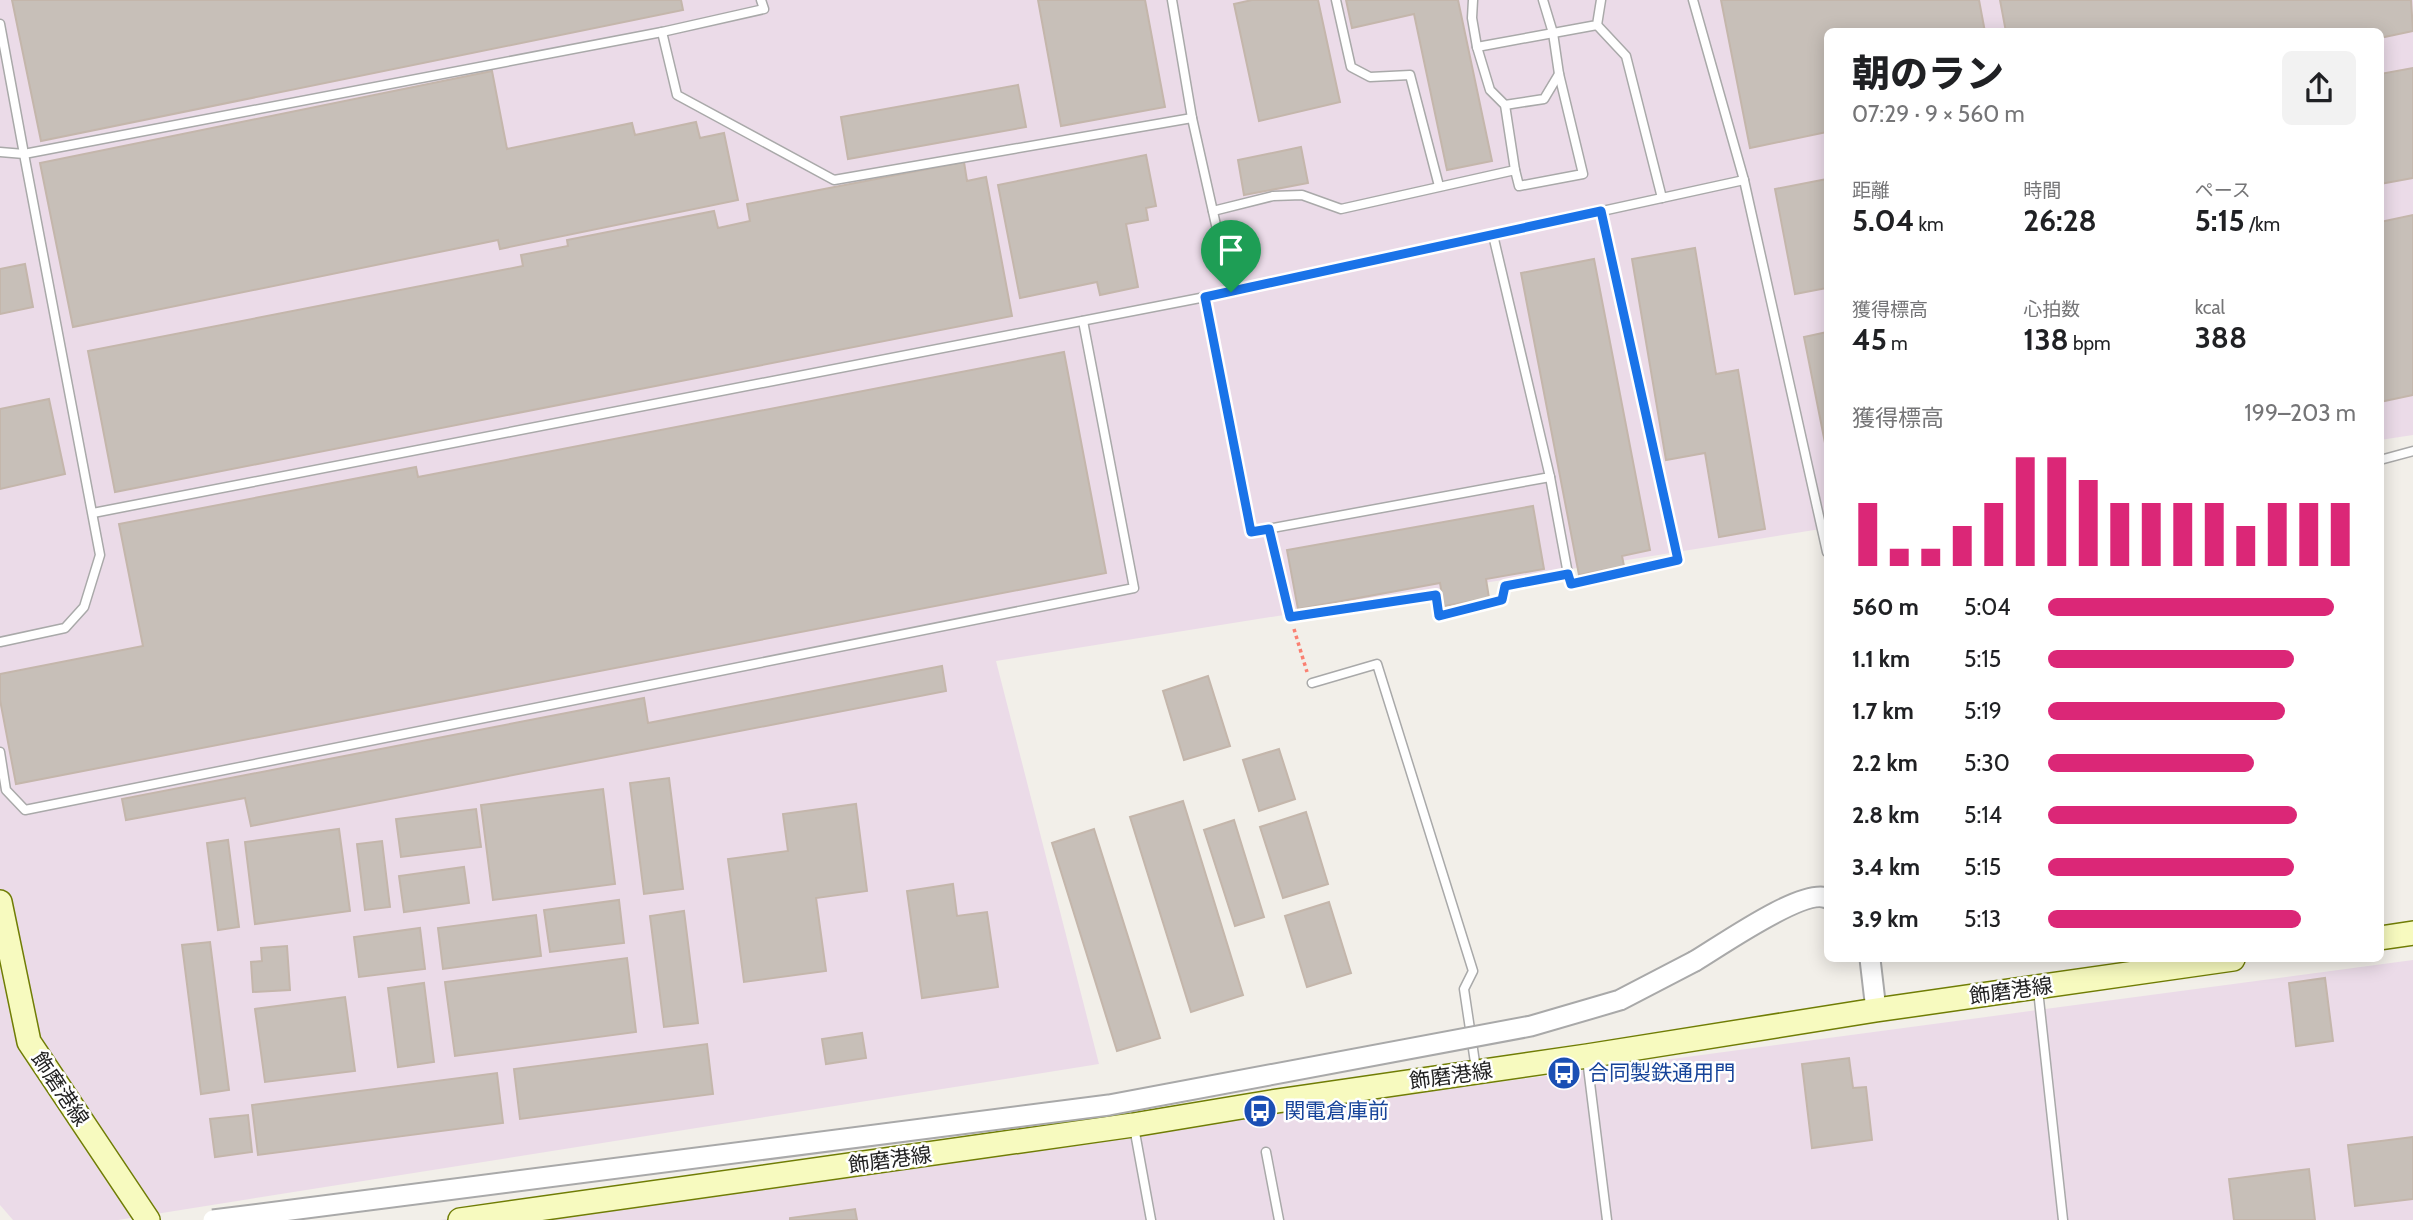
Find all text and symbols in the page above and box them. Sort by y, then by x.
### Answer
text: 朝のラン [1852,50,2004,97]
button: share [2282,51,2356,125]
text: 07:29 · 9 × 560 m [1852,100,2025,128]
text: 距離 [1852,179,1890,202]
text: 時間 [2023,179,2061,202]
text: ペース [2195,179,2251,202]
text: 5.04 [1852,202,1914,239]
text: 26:28 [2023,202,2097,239]
text: 5:15 [2195,202,2245,239]
text: km [1914,213,1944,236]
text: /km [2245,213,2280,236]
pin [1201,220,1261,292]
icon: arrive [1212,231,1250,269]
text: kcal [2195,296,2225,319]
text: 獲得標高 [1852,298,1928,321]
text: 心拍数 [2023,298,2080,321]
text: 388 [2195,319,2247,356]
text: 45 [1852,321,1887,358]
text: 138 [2023,321,2069,358]
text: m [1887,332,1908,355]
text: bpm [2069,332,2111,355]
text: 199–203 m [2244,399,2356,427]
text: 獲得標高 [1852,404,1944,432]
text: 560 m [1852,593,1919,621]
text: 5:04 [1964,593,2011,621]
text: 1.1 km [1852,645,1910,673]
text: 5:15 [1964,645,2001,673]
text: 1.7 km [1852,697,1914,725]
text: 5:19 [1964,697,2002,725]
text: 2.2 km [1852,749,1918,777]
text: 5:30 [1964,749,2010,777]
text: 2.8 km [1852,801,1919,829]
text: 5:14 [1964,801,2002,829]
text: 3.4 km [1852,853,1920,881]
text: 5:15 [1964,853,2001,881]
text: 3.9 km [1852,905,1918,933]
text: 5:13 [1964,905,2001,933]
street label: 飾磨港線 [1968,972,2054,1009]
street label: 飾磨港線 [27,1047,94,1131]
bus stop icon: 合同製鉄通用門 [1545,1054,1583,1092]
street label: 飾磨港線 [1408,1057,1494,1094]
place label: 合同製鉄通用門 [1588,1060,1735,1085]
bus stop icon: 関電倉庫前 [1241,1092,1279,1130]
place label: 関電倉庫前 [1284,1098,1389,1123]
street label: 飾磨港線 [847,1141,933,1178]

